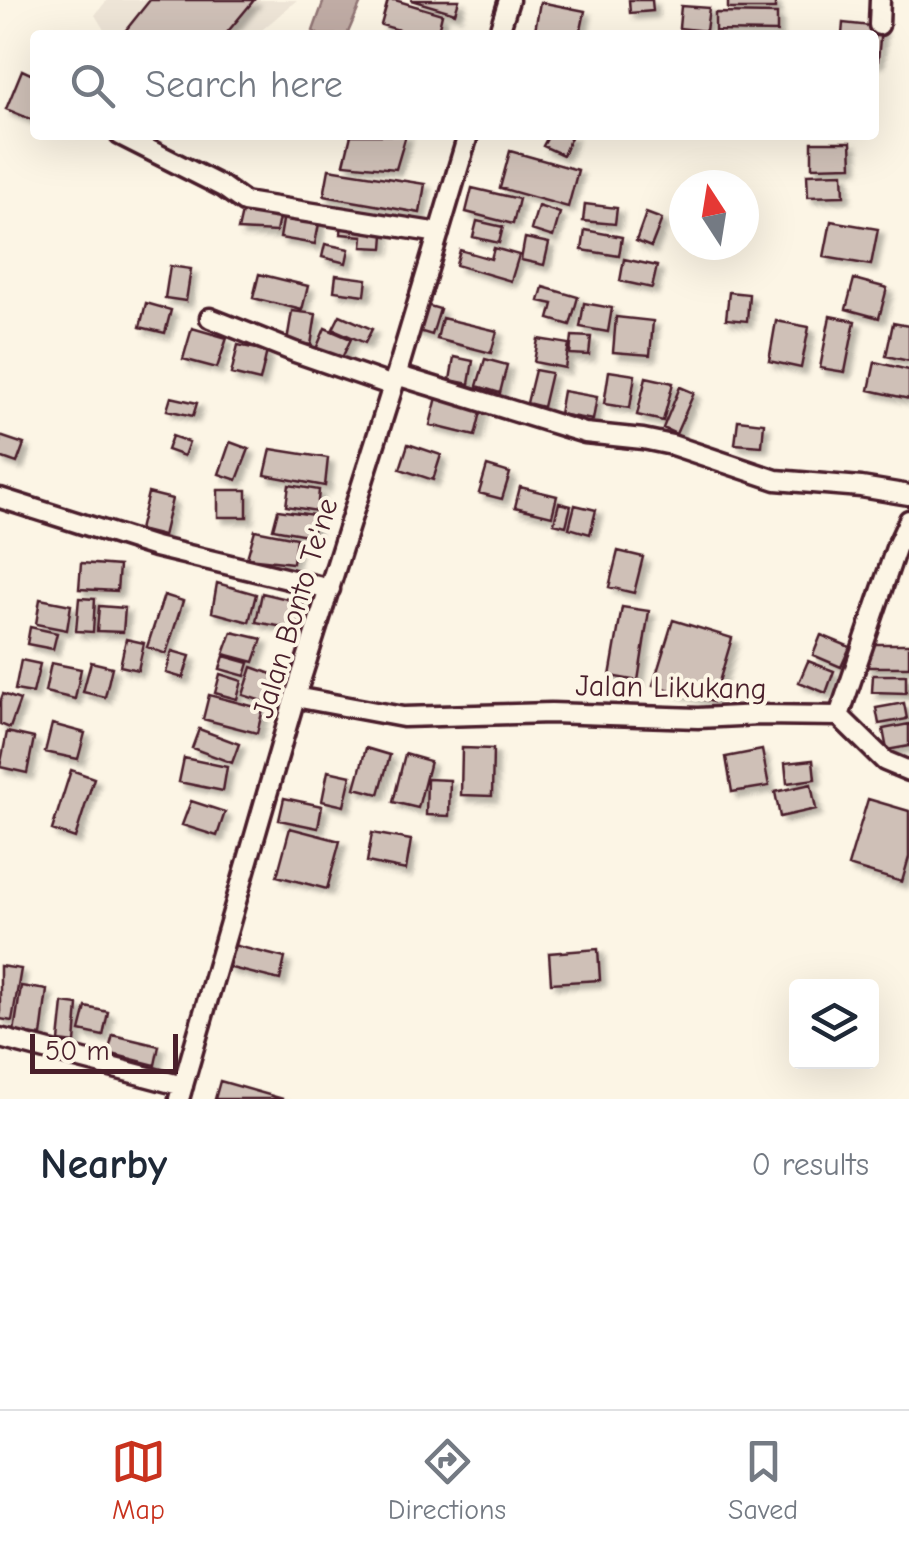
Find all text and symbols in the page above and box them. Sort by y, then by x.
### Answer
search box [30,30,879,140]
icon: search [65,58,120,113]
text: Search here [145,63,343,107]
north arrow [669,170,759,260]
street label: Jalan Bonto Te'ne [245,494,346,722]
street label: Jalan Likukang [575,668,767,707]
map controls [789,979,879,1069]
button: layers [789,979,879,1069]
scale bar [30,1029,178,1074]
text: 50 m [45,1035,110,1067]
text: Nearby [40,1140,167,1189]
text: 0 results [752,1146,869,1183]
tab: Map [111,1434,166,1526]
tab: Directions [388,1434,506,1526]
tab: Saved [728,1434,798,1526]

